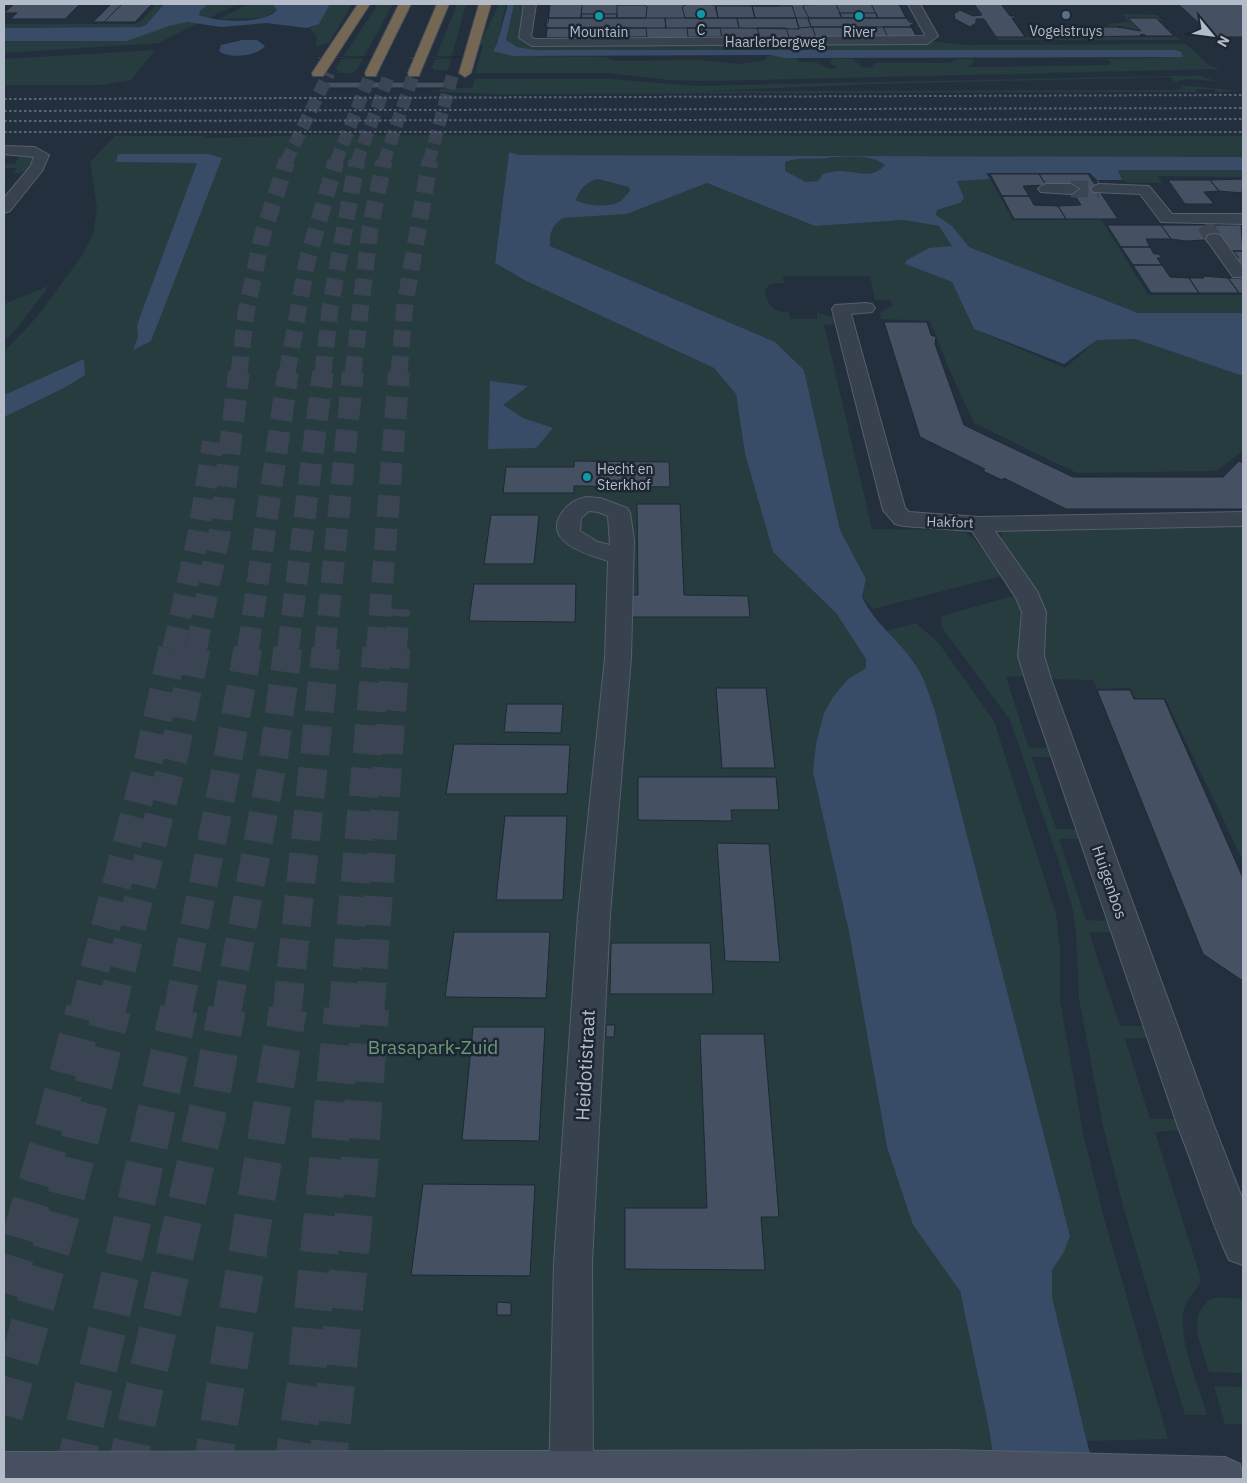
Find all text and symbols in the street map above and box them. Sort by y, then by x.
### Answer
marker: C [695,8,707,20]
marker: Vogelstruys [1060,9,1072,21]
marker: Mountain [593,10,605,22]
marker: River [853,10,865,22]
north arrow [1187,10,1237,60]
place label: C [697,21,706,39]
place label: Vogelstruys [1029,22,1103,40]
place label: Mountain [570,23,628,41]
place label: River [843,23,875,41]
street label: Haarlerbergweg [725,33,826,51]
text: N [1213,33,1234,50]
place label: Hecht en Sterkhof [597,460,653,494]
marker: Hecht en Sterkhof [581,471,593,483]
street label: Hakfort [926,512,974,532]
street label: Huigenbos [1088,843,1132,921]
street label: Heidotistraat [570,1009,600,1121]
park label: Brasapark-Zuid [368,1035,498,1059]

